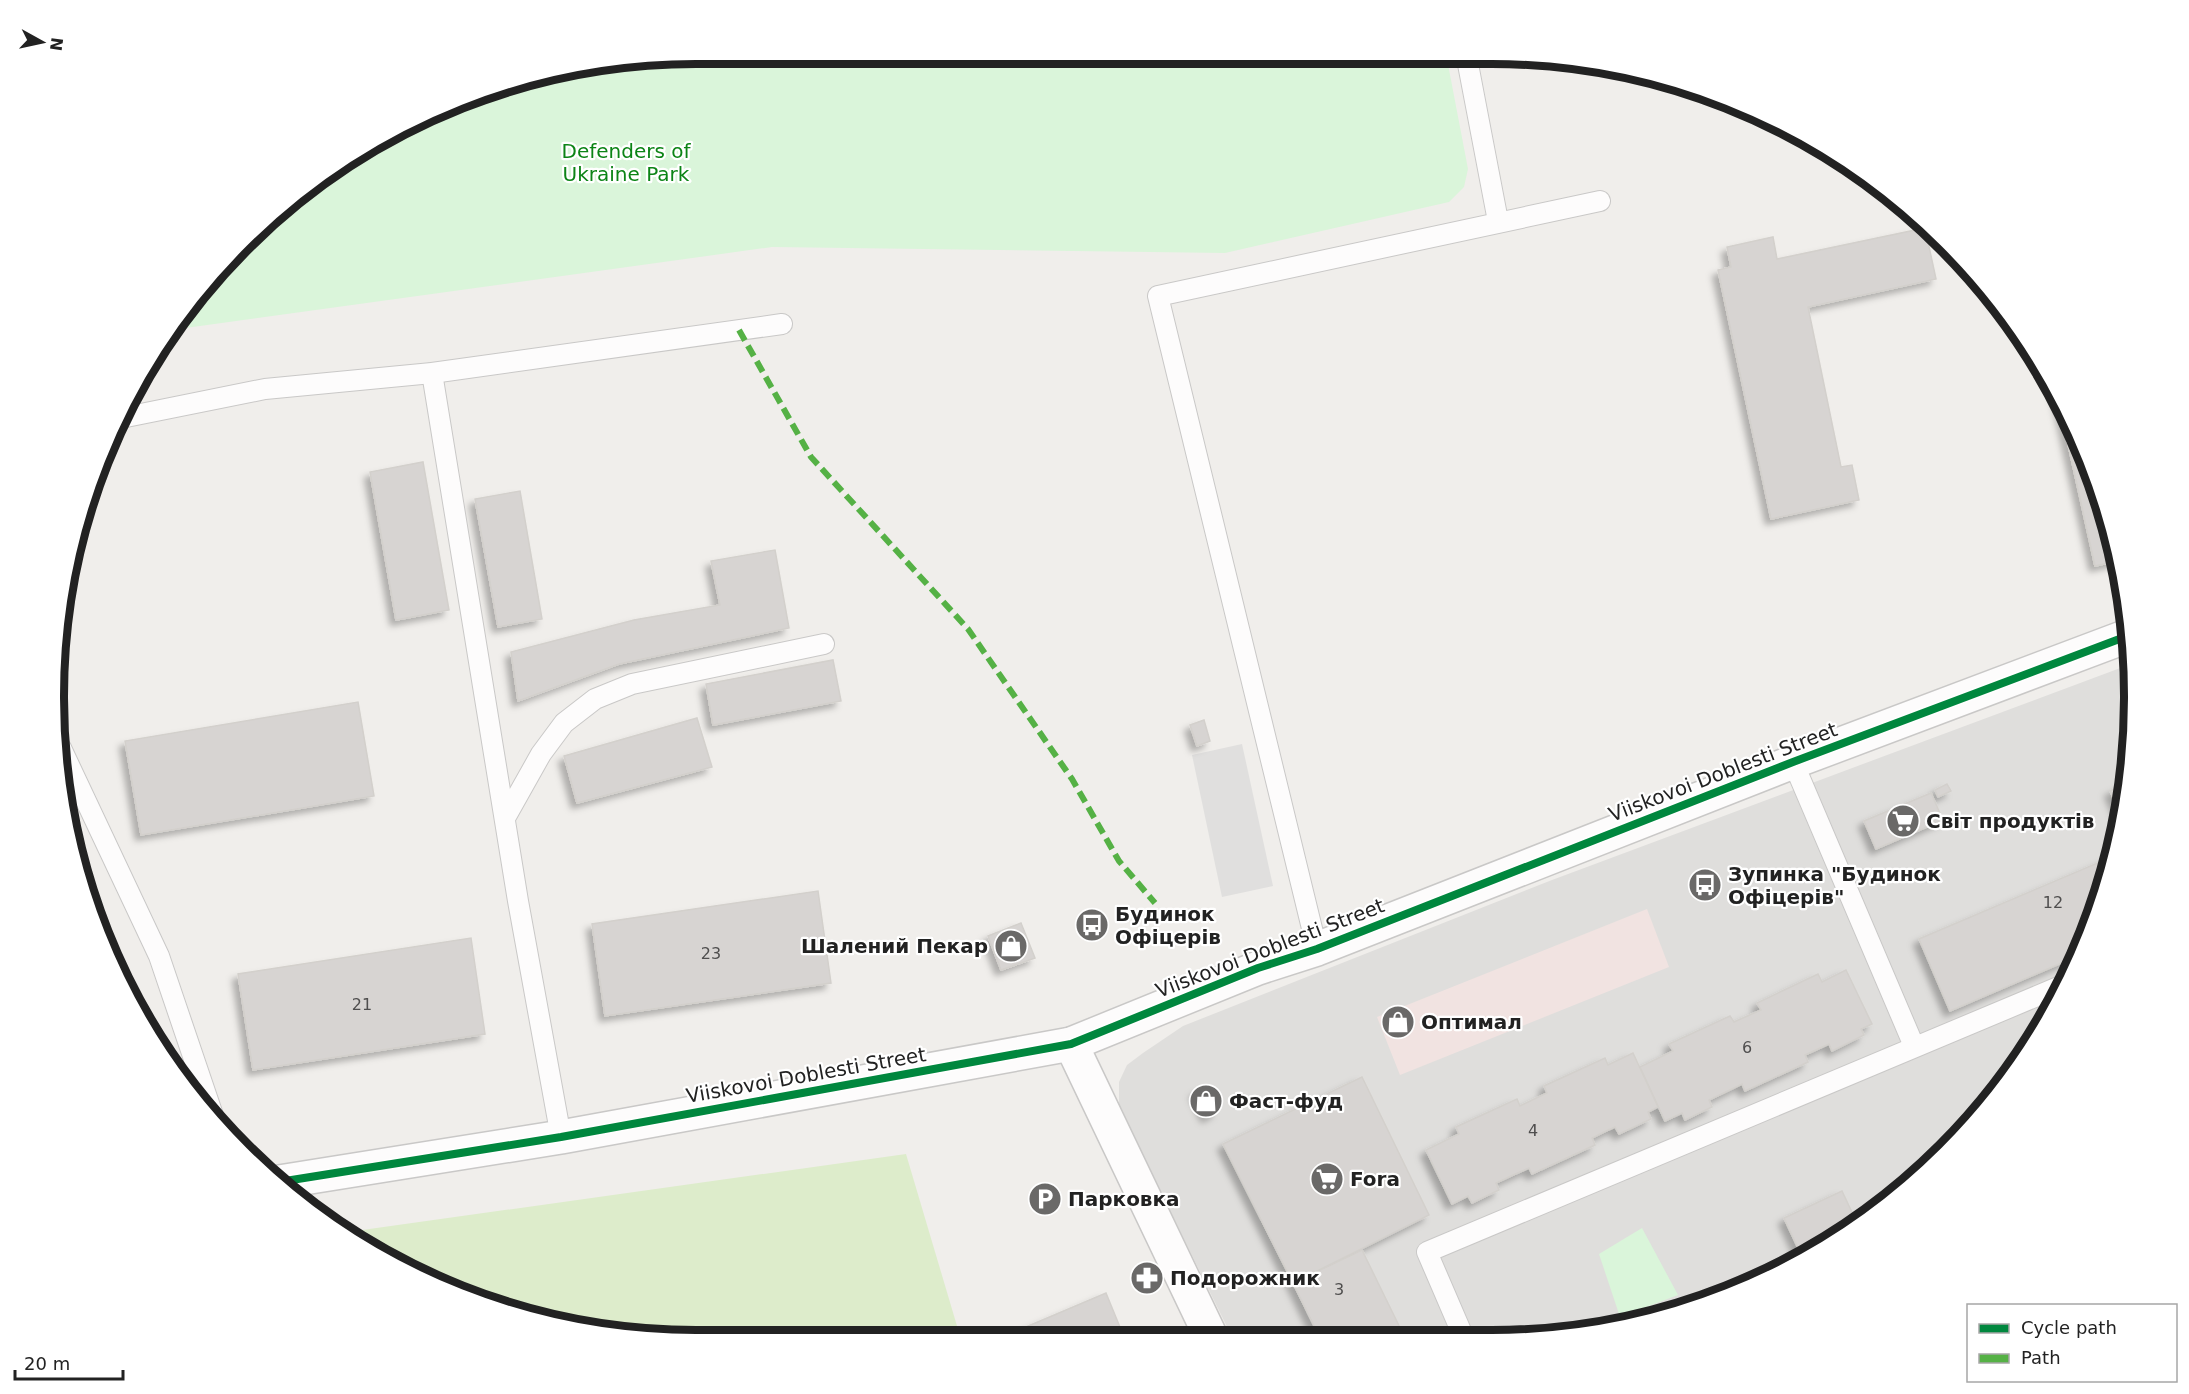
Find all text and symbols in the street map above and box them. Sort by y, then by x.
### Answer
north arrow [12,12,72,72]
text: N [46,36,67,52]
park label: Defenders of Ukraine Park [561,139,691,186]
street label: Viiskovoi Doblesti Street [1605,717,1841,827]
supermarket icon: Світ продуктів [1885,803,1921,839]
place label: Світ продуктів [1926,809,2095,833]
place label: Зупинка "Будинок Офіцерів" [1728,862,1941,909]
bus stop icon: Зупинка "Будинок Офіцерів" [1687,867,1723,903]
street label: Viiskovoi Doblesti Street [1152,893,1388,1003]
house number: 12 [2043,893,2063,912]
place label: Будинок Офіцерів [1115,902,1221,949]
bus stop icon: Будинок Офіцерів [1074,907,1110,943]
shop icon: Шалений Пекар [993,928,1029,964]
place label: Шалений Пекар [801,934,988,958]
house number: 23 [701,944,721,963]
house number: 21 [352,995,372,1014]
shop icon: Оптимал [1380,1004,1416,1040]
place label: Оптимал [1421,1010,1522,1034]
house number: 6 [1742,1038,1752,1057]
street label: Viiskovoi Doblesti Street [684,1042,928,1108]
shop icon: Фаст-фуд [1188,1083,1224,1119]
place label: Фаст-фуд [1229,1089,1343,1113]
house number: 4 [1528,1121,1538,1140]
supermarket icon: Fora [1309,1161,1345,1197]
place label: Fora [1350,1167,1400,1191]
parking icon: Парковка [1027,1181,1063,1217]
place label: Парковка [1068,1187,1180,1211]
pharmacy icon: Подорожник [1129,1260,1165,1296]
place label: Подорожник [1170,1266,1320,1290]
house number: 3 [1334,1280,1344,1299]
legend [1967,1304,2177,1382]
text: Cycle path [2021,1317,2117,1338]
scale bar [15,1343,123,1381]
text: Path [2021,1347,2061,1368]
text: 20 m [24,1353,70,1374]

